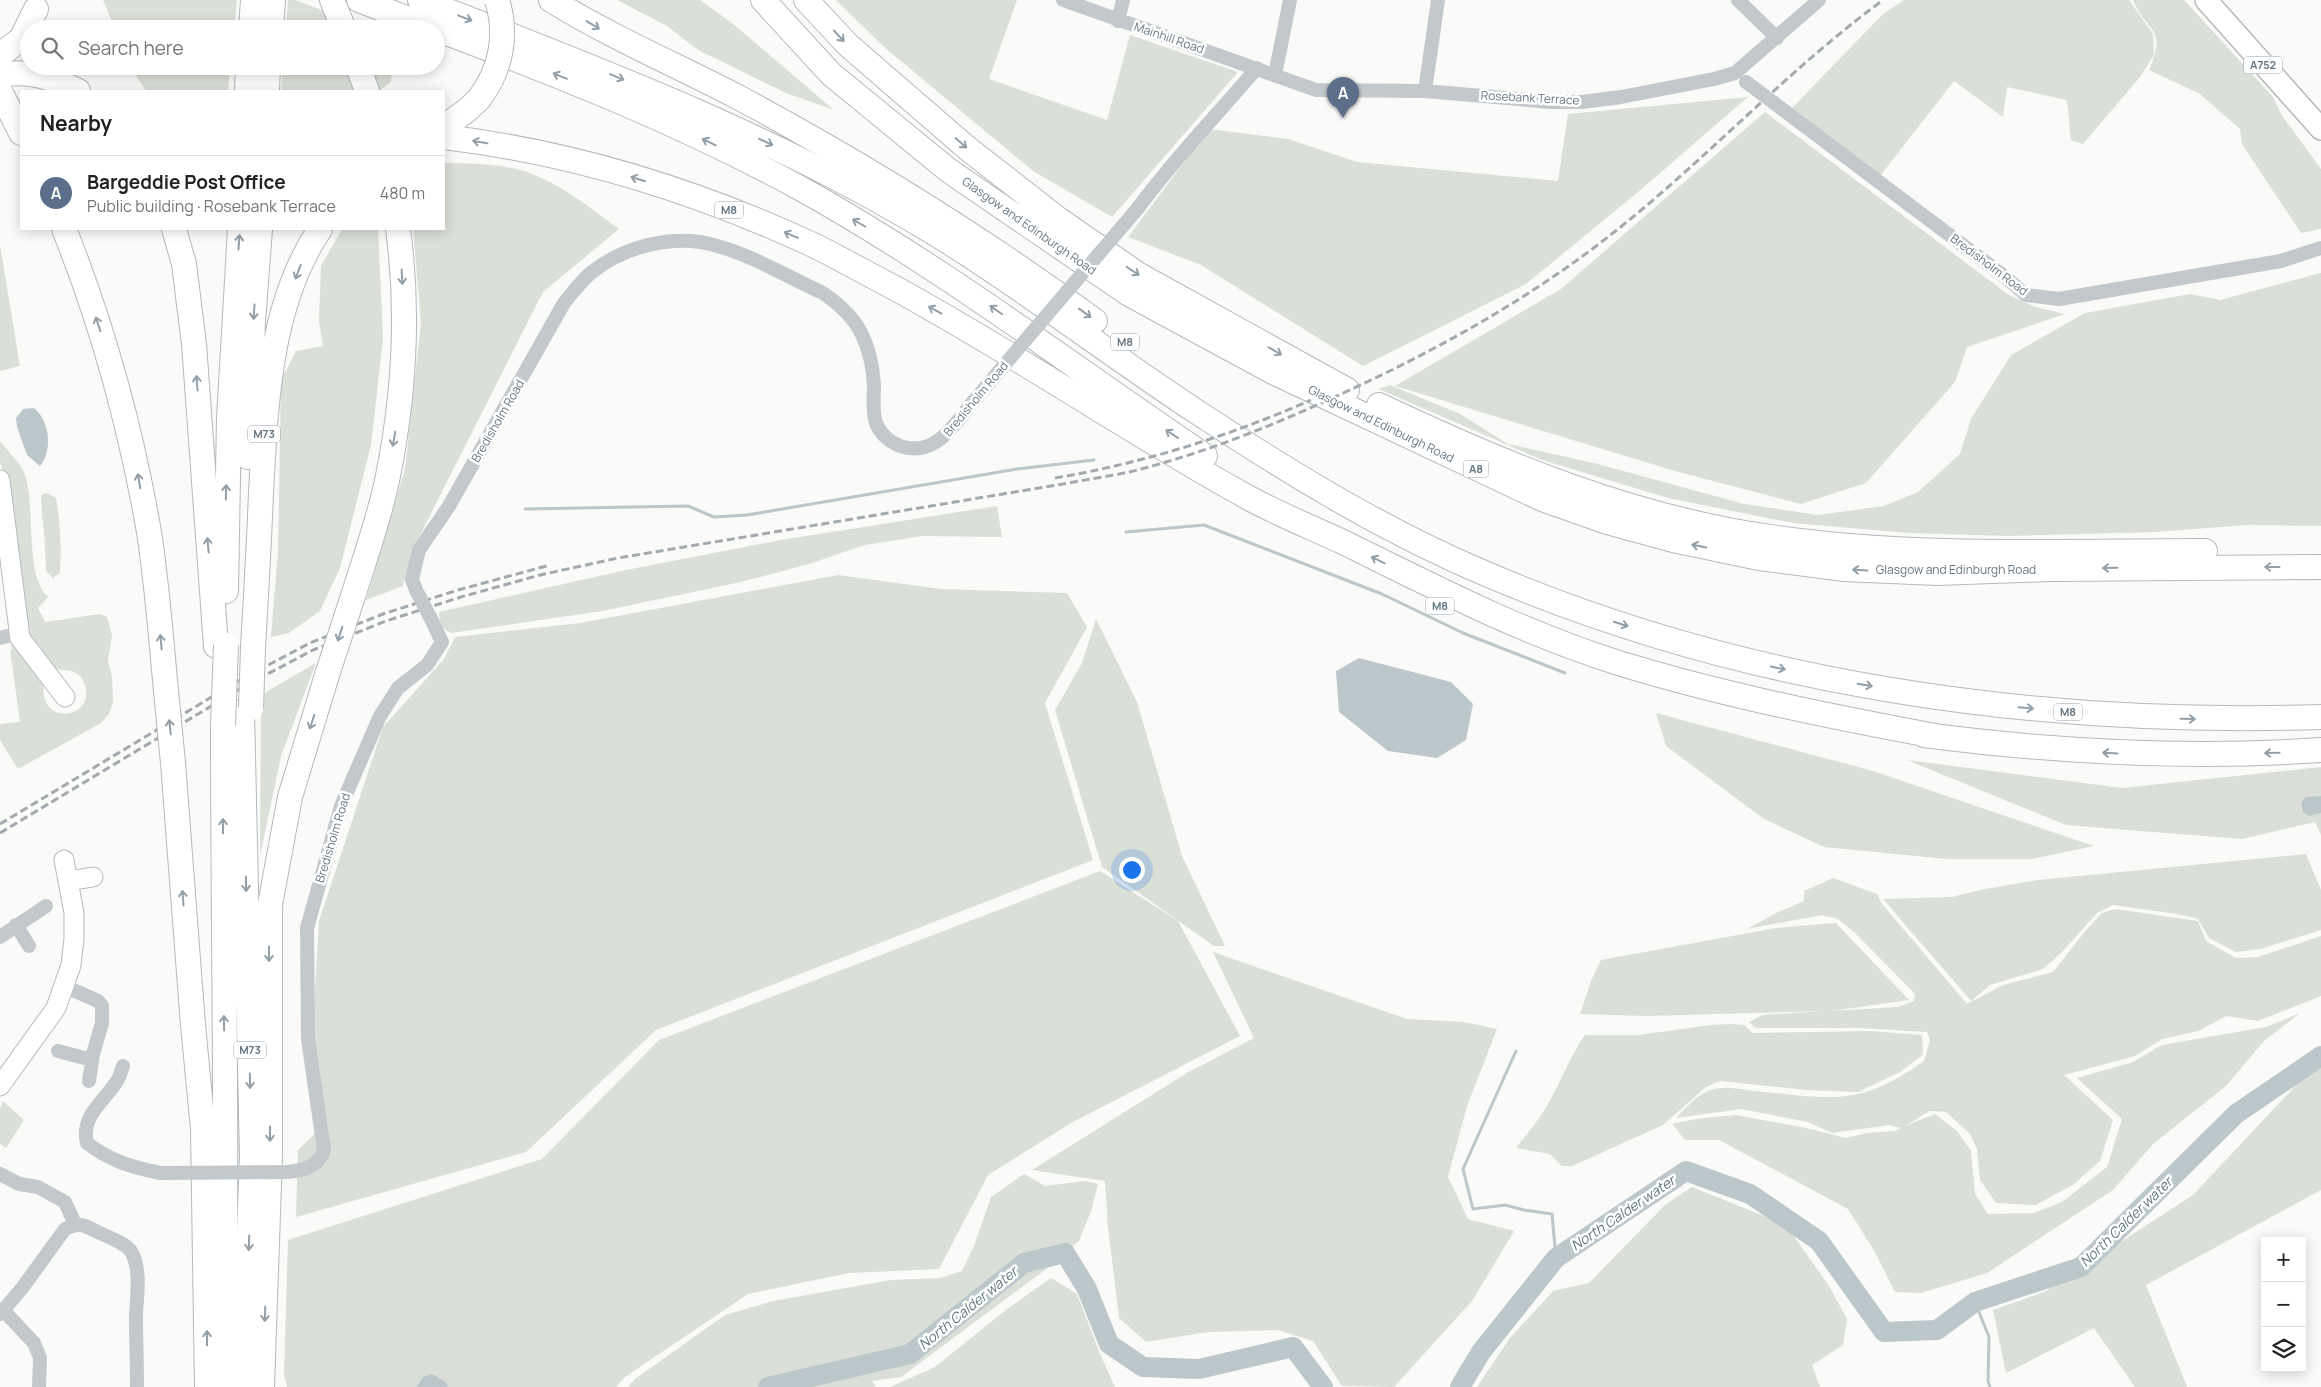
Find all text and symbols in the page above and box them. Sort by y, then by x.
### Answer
one-way arrow [457,13,472,23]
street label: Mainhill Road [1132,18,1206,57]
search box [20,20,445,75]
one-way arrow [585,21,599,31]
one-way arrow [833,29,845,42]
icon: search [38,34,66,62]
text: Search here [78,35,184,61]
road number: A752 [2244,56,2282,74]
one-way arrow [553,71,568,81]
one-way arrow [608,73,624,82]
pin: A [1327,77,1359,118]
street label: Rosebank Terrace [1480,86,1580,109]
text: Nearby [40,109,112,137]
one-way arrow [472,137,488,147]
one-way arrow [702,137,717,146]
one-way arrow [758,137,773,147]
one-way arrow [954,137,967,148]
text: Bargeddie Post Office [87,169,286,195]
one-way arrow [631,173,647,183]
street label: Glasgow and Edinburgh Road [959,173,1100,279]
text: A [51,182,61,204]
text: 480 m [380,182,425,204]
text: Public building · Rosebank Terrace [87,195,336,217]
road number: M8 [715,202,743,218]
one-way arrow [852,218,867,228]
one-way arrow [784,230,799,240]
street label: Bredisholm Road [1947,230,2031,299]
one-way arrow [234,234,243,250]
one-way arrow [293,264,302,279]
one-way arrow [1126,266,1140,276]
one-way arrow [398,269,407,285]
one-way arrow [249,304,259,320]
one-way arrow [927,305,942,315]
one-way arrow [990,305,1004,315]
one-way arrow [1078,308,1092,318]
one-way arrow [93,317,102,333]
road number: M8 [1111,334,1139,351]
one-way arrow [1268,346,1282,356]
street label: Bredisholm Road [939,358,1012,440]
one-way arrow [192,375,201,391]
street label: Bredisholm Road [467,376,528,465]
street label: Glasgow and Edinburgh Road [1305,381,1457,466]
road number: M73 [248,426,280,442]
one-way arrow [1166,429,1180,439]
one-way arrow [388,431,398,447]
road number: A8 [1464,460,1488,478]
one-way arrow [133,474,143,490]
one-way arrow [221,484,231,500]
one-way arrow [203,537,213,553]
one-way arrow [1692,540,1708,550]
one-way arrow [1371,555,1386,565]
street label: Glasgow and Edinburgh Road [1876,561,2036,578]
one-way arrow [2265,562,2281,572]
one-way arrow [2102,564,2118,573]
one-way arrow [1852,566,1868,575]
road number: M8 [1426,598,1454,614]
one-way arrow [1613,620,1629,630]
one-way arrow [335,626,345,642]
one-way arrow [157,635,166,651]
one-way arrow [1769,664,1785,674]
one-way arrow [1857,681,1873,691]
one-way arrow [2018,703,2034,713]
road number: M8 [2054,704,2082,720]
one-way arrow [307,713,316,729]
one-way arrow [2180,714,2196,723]
one-way arrow [165,719,175,735]
one-way arrow [2102,748,2118,757]
one-way arrow [2265,748,2281,758]
street label: Bredisholm Road [311,791,354,885]
one-way arrow [218,818,228,834]
your location [1119,857,1145,883]
one-way arrow [241,875,251,891]
one-way arrow [178,890,187,906]
one-way arrow [265,946,274,962]
one-way arrow [219,1016,228,1032]
road number: M73 [234,1042,266,1058]
one-way arrow [245,1072,255,1089]
one-way arrow [265,1126,275,1142]
water label: North Calder water [1567,1170,1680,1254]
water label: North Calder water [2075,1171,2177,1271]
one-way arrow [244,1235,253,1251]
map controls [2261,1237,2306,1372]
button: + [2261,1237,2306,1282]
water label: North Calder water [914,1261,1022,1353]
button: − [2261,1282,2306,1327]
one-way arrow [260,1306,270,1322]
button: layers [2261,1327,2306,1372]
one-way arrow [202,1331,212,1347]

